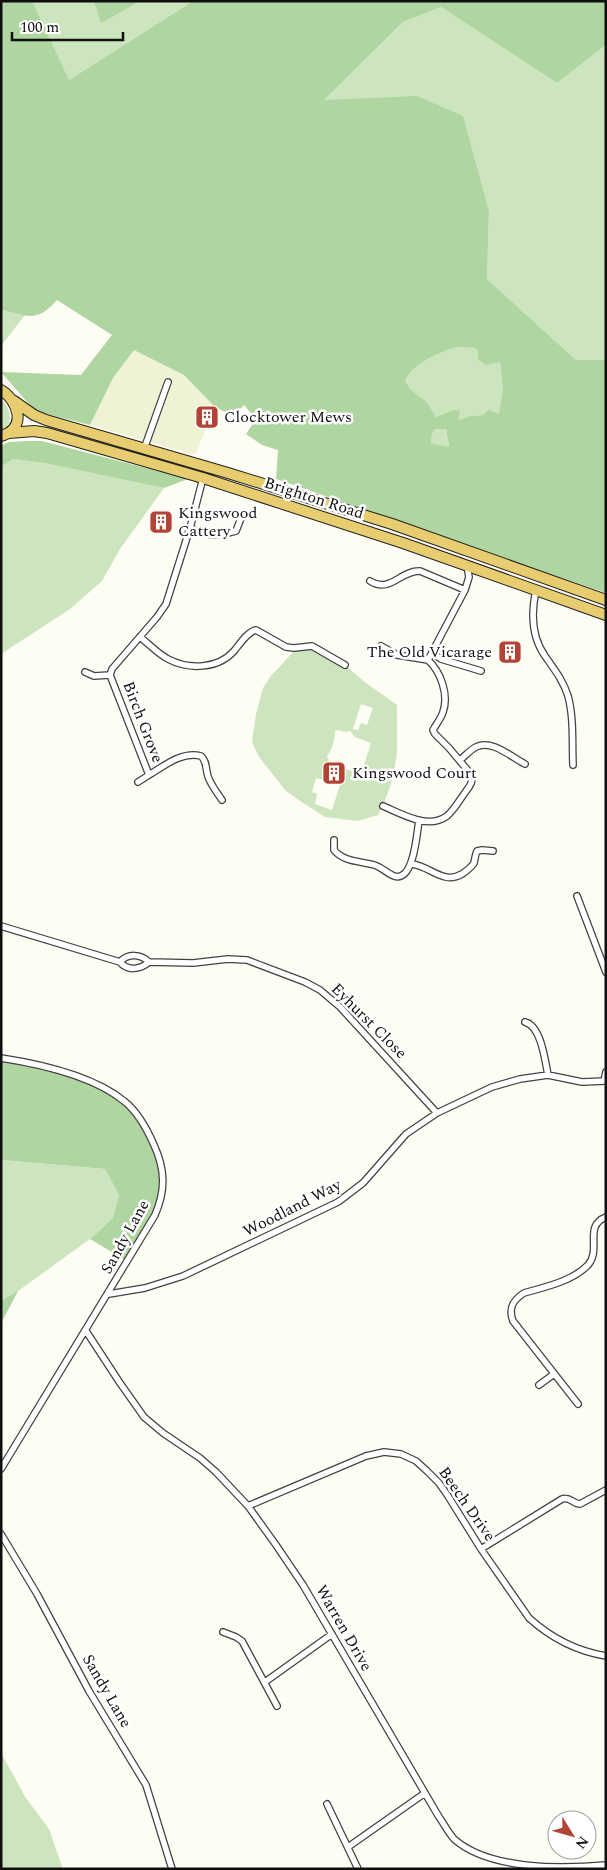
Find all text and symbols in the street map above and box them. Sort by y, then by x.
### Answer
scale bar [12,10,124,42]
text: 100 m [20,16,59,39]
building icon: Clocktower Mews [194,404,220,430]
place label: Clocktower Mews [224,405,352,429]
street label: Brighton Road [261,471,367,525]
place label: Kingswood Cattery [178,501,258,543]
building icon: Kingswood Cattery [148,509,174,535]
building icon: The Old Vicarage [497,639,523,665]
place label: The Old Vicarage [367,640,492,664]
street label: Birch Grove [116,678,170,766]
building icon: Kingswood Court [321,760,347,786]
place label: Kingswood Court [352,761,477,785]
street label: Eyhurst Close [326,978,412,1064]
street label: Woodland Way [239,1172,346,1243]
street label: Sandy Lane [95,1196,155,1278]
street label: Beech Drive [432,1462,502,1546]
street label: Warren Drive [310,1580,378,1676]
street label: Sandy Lane [76,1650,138,1732]
north arrow [547,1810,597,1860]
text: N [570,1832,594,1853]

